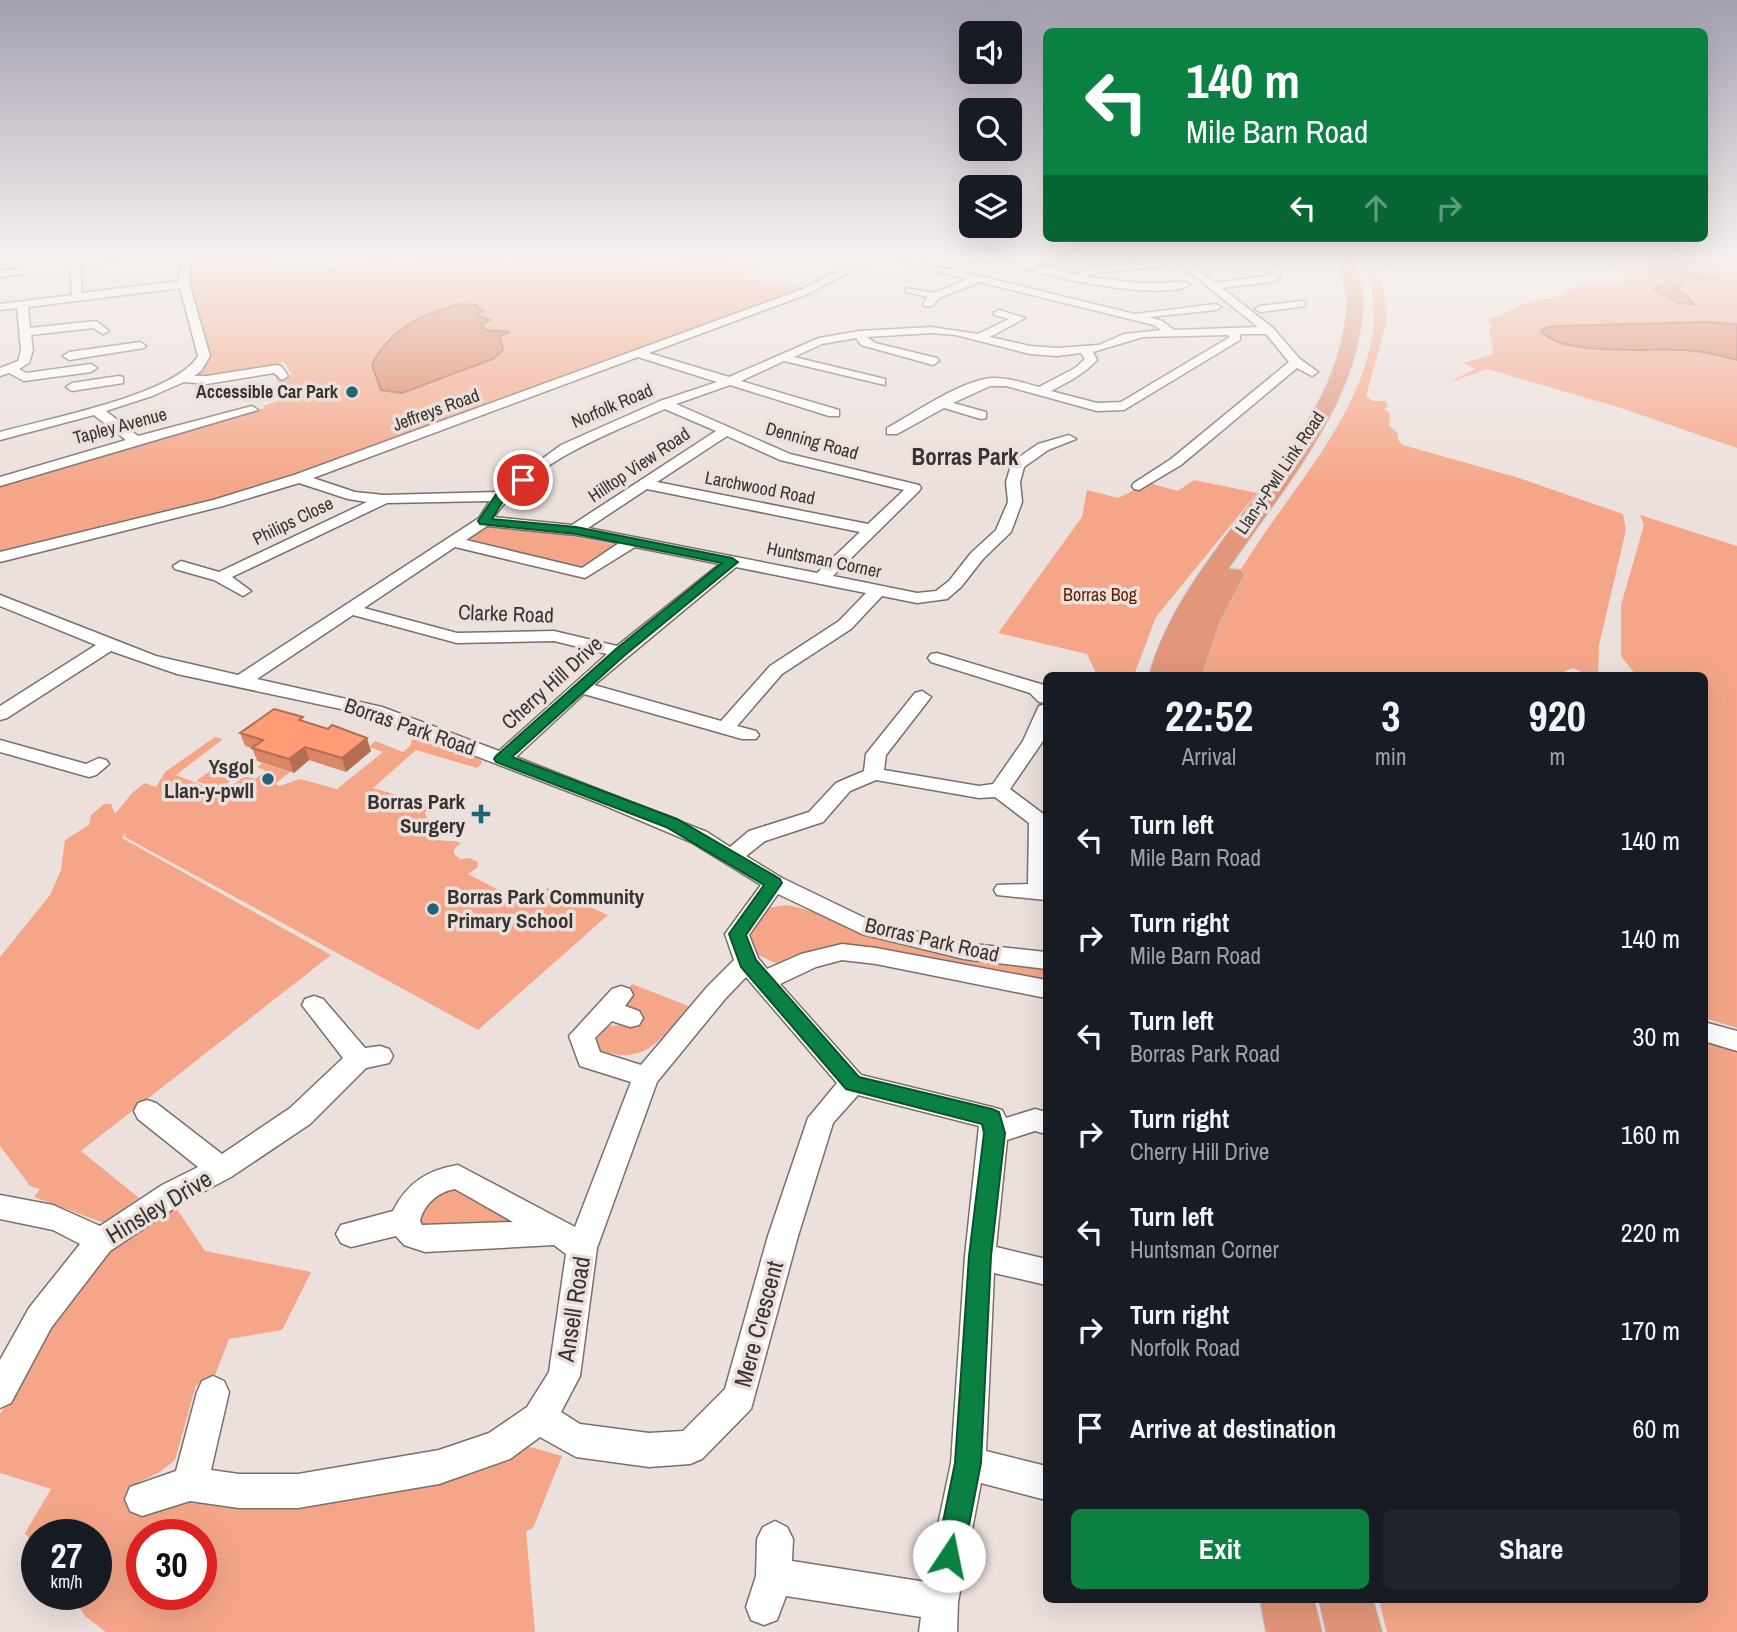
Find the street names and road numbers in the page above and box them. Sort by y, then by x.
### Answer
street label: Norfolk Road [567,377,656,434]
street label: Jeffreys Road [389,382,483,437]
street label: Tapley Avenue [70,401,170,450]
street label: Llan-y-Pwll Link Road [1229,406,1330,539]
street label: Denning Road [763,415,861,466]
street label: Hilltop View Road [583,421,695,508]
street label: Larchwood Road [703,465,817,510]
street label: Philips Close [248,490,337,551]
street label: Huntsman Corner [765,535,884,584]
street label: Clarke Road [458,597,554,630]
street label: Cherry Hill Drive [495,629,609,736]
street label: Borras Park Road [341,691,480,763]
street label: Borras Park Road [862,910,1002,969]
street label: Hinsley Drive [100,1162,217,1250]
street label: Ansell Road [549,1254,597,1365]
street label: Mere Crescent [726,1257,790,1390]

